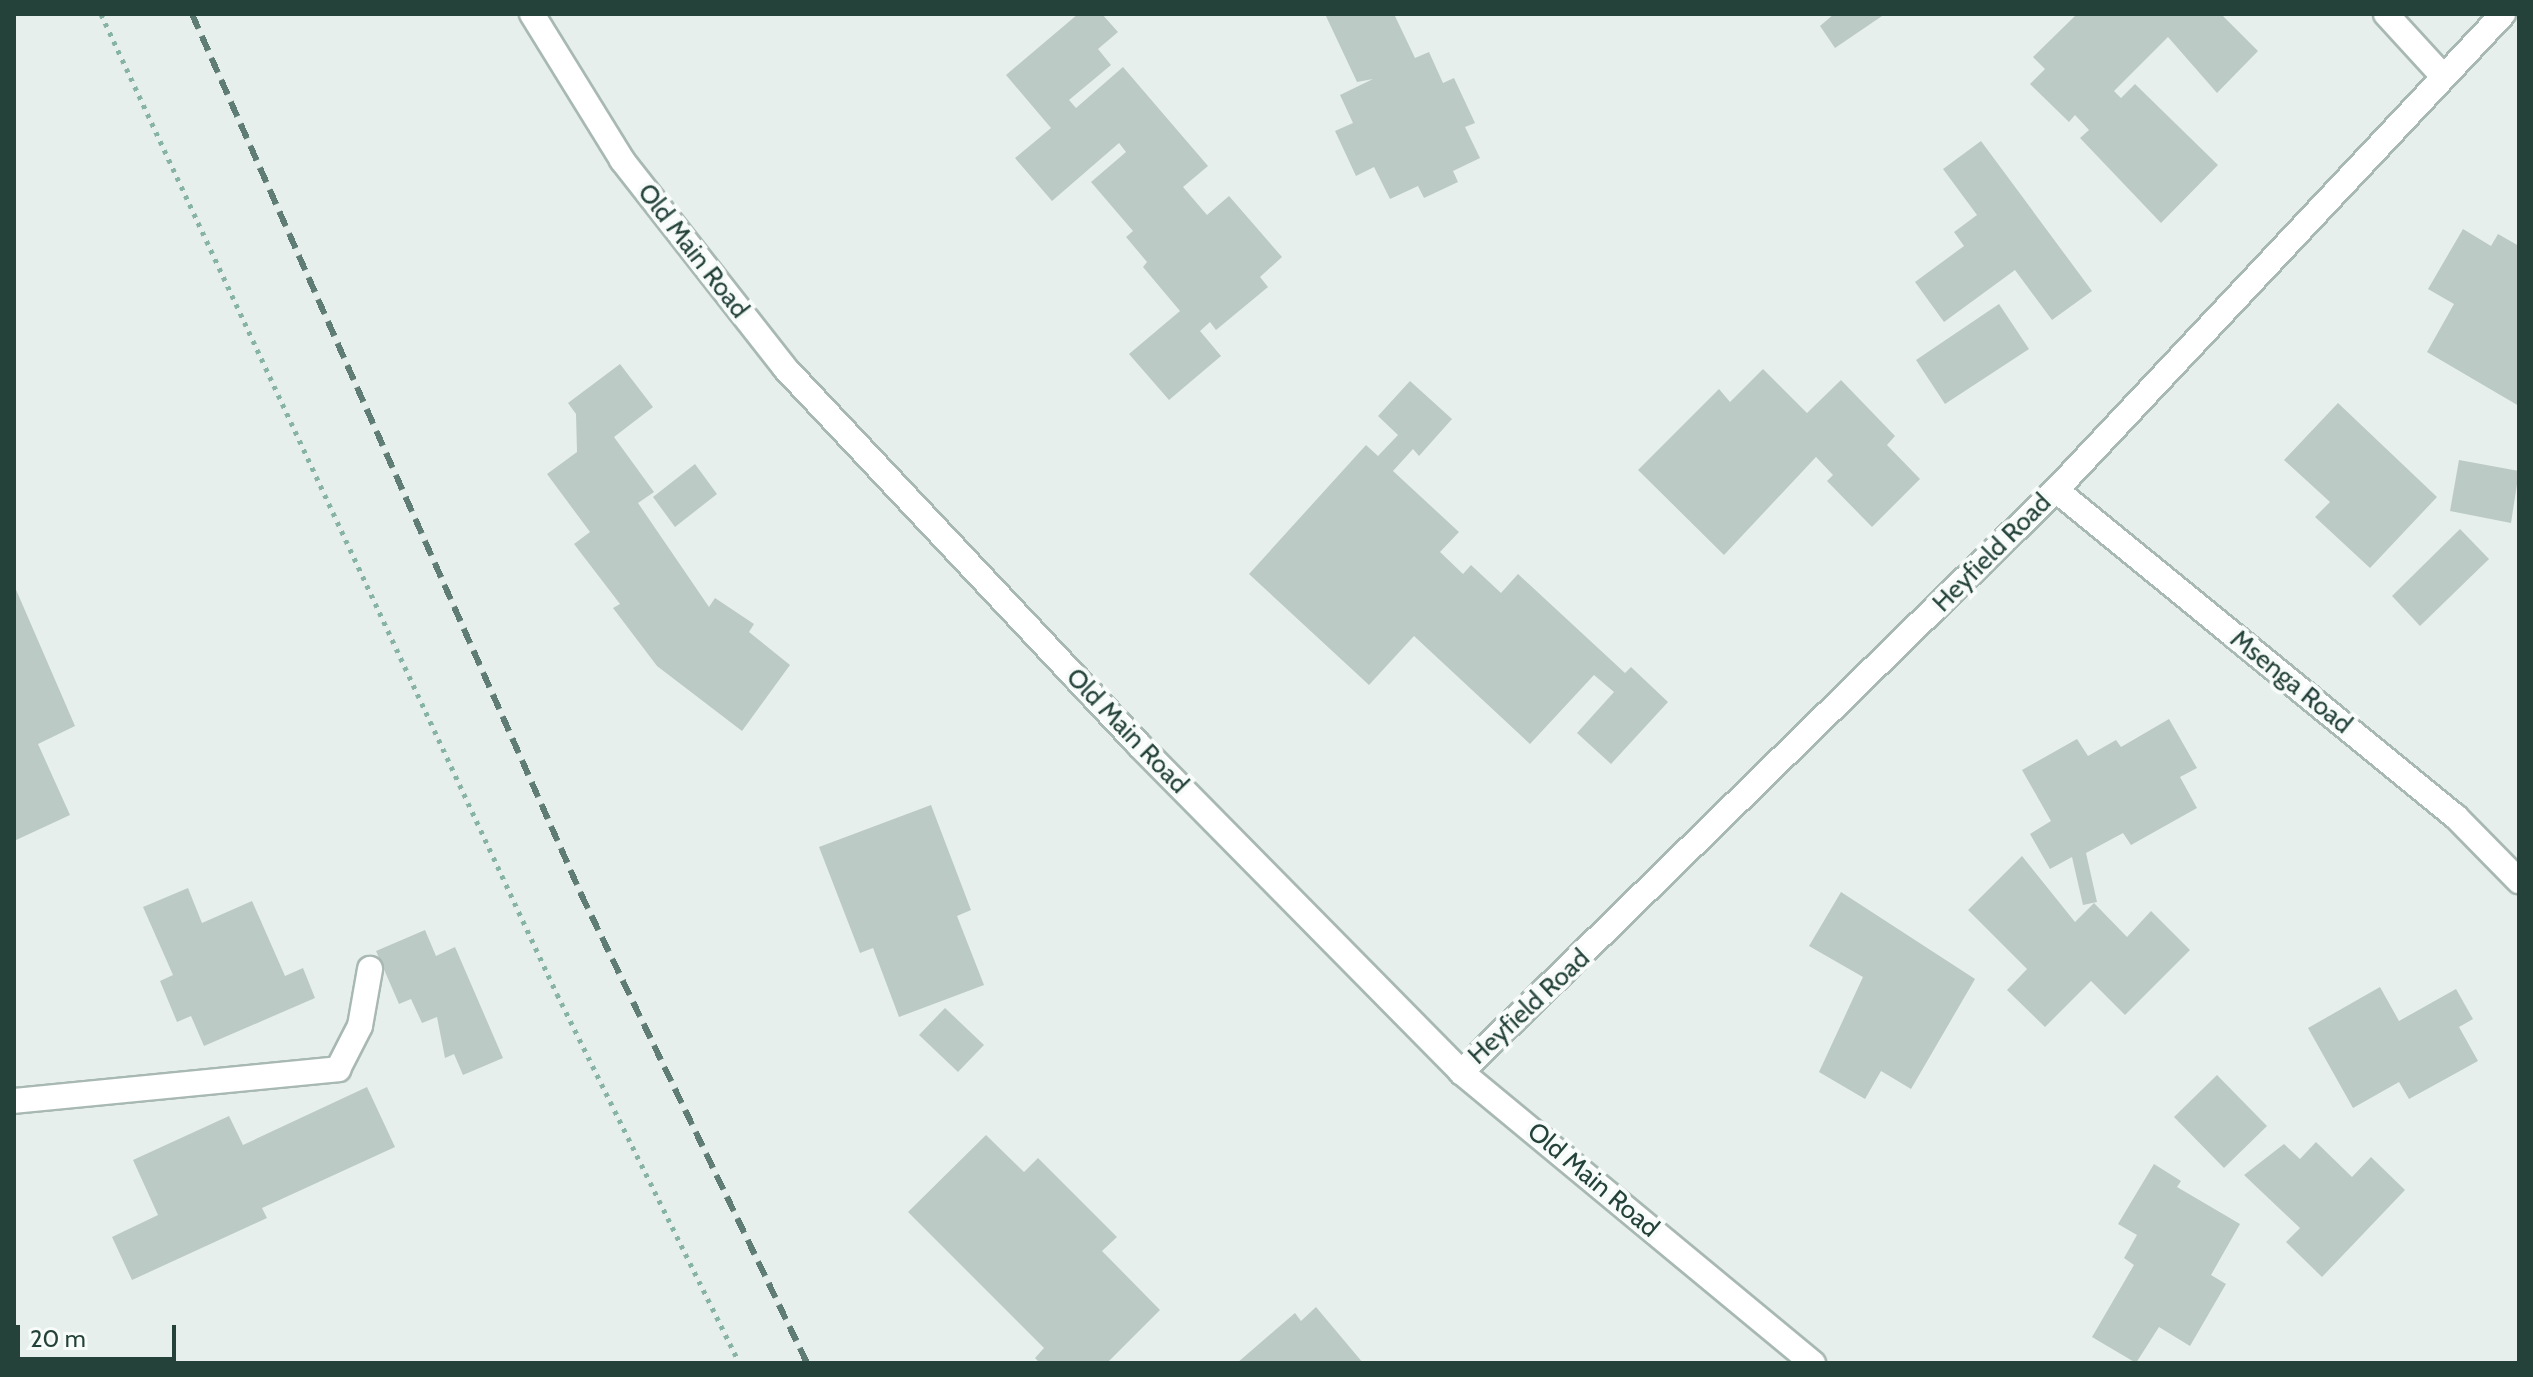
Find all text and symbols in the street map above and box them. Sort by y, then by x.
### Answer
street label: Old Main Road [631,178,755,324]
street label: Heyfield Road [1926,487,2058,619]
street label: Msenga Road [2224,624,2358,740]
street label: Old Main Road [1060,662,1194,800]
street label: Heyfield Road [1462,943,1596,1071]
street label: Old Main Road [1521,1116,1665,1244]
scale bar [20,1309,180,1359]
text: 20 m [30,1324,86,1353]

